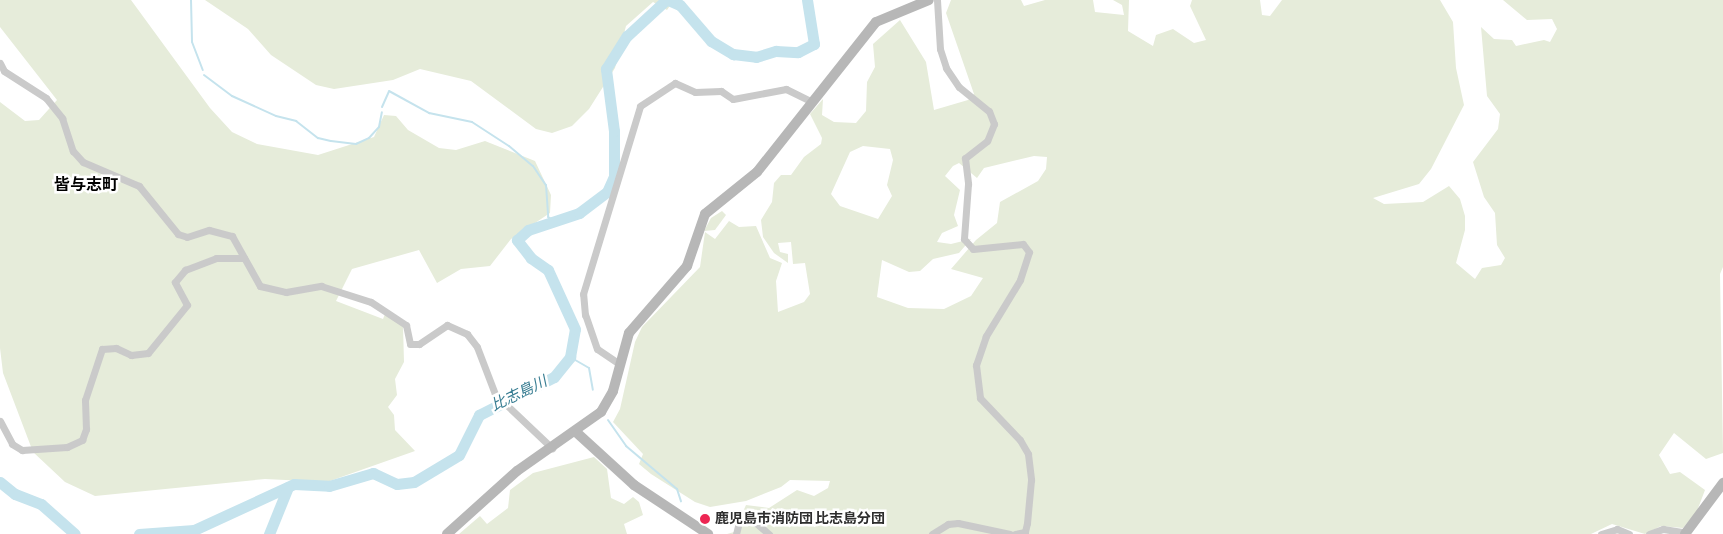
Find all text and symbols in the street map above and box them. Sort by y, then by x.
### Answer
district label: 皆与志町 [54,175,118,195]
water label: 比志島川 [488,373,550,415]
place label: 鹿児島市消防団 比志島分団 [715,511,885,527]
marker: 鹿児島市消防団 比志島分団 [699,513,711,525]

